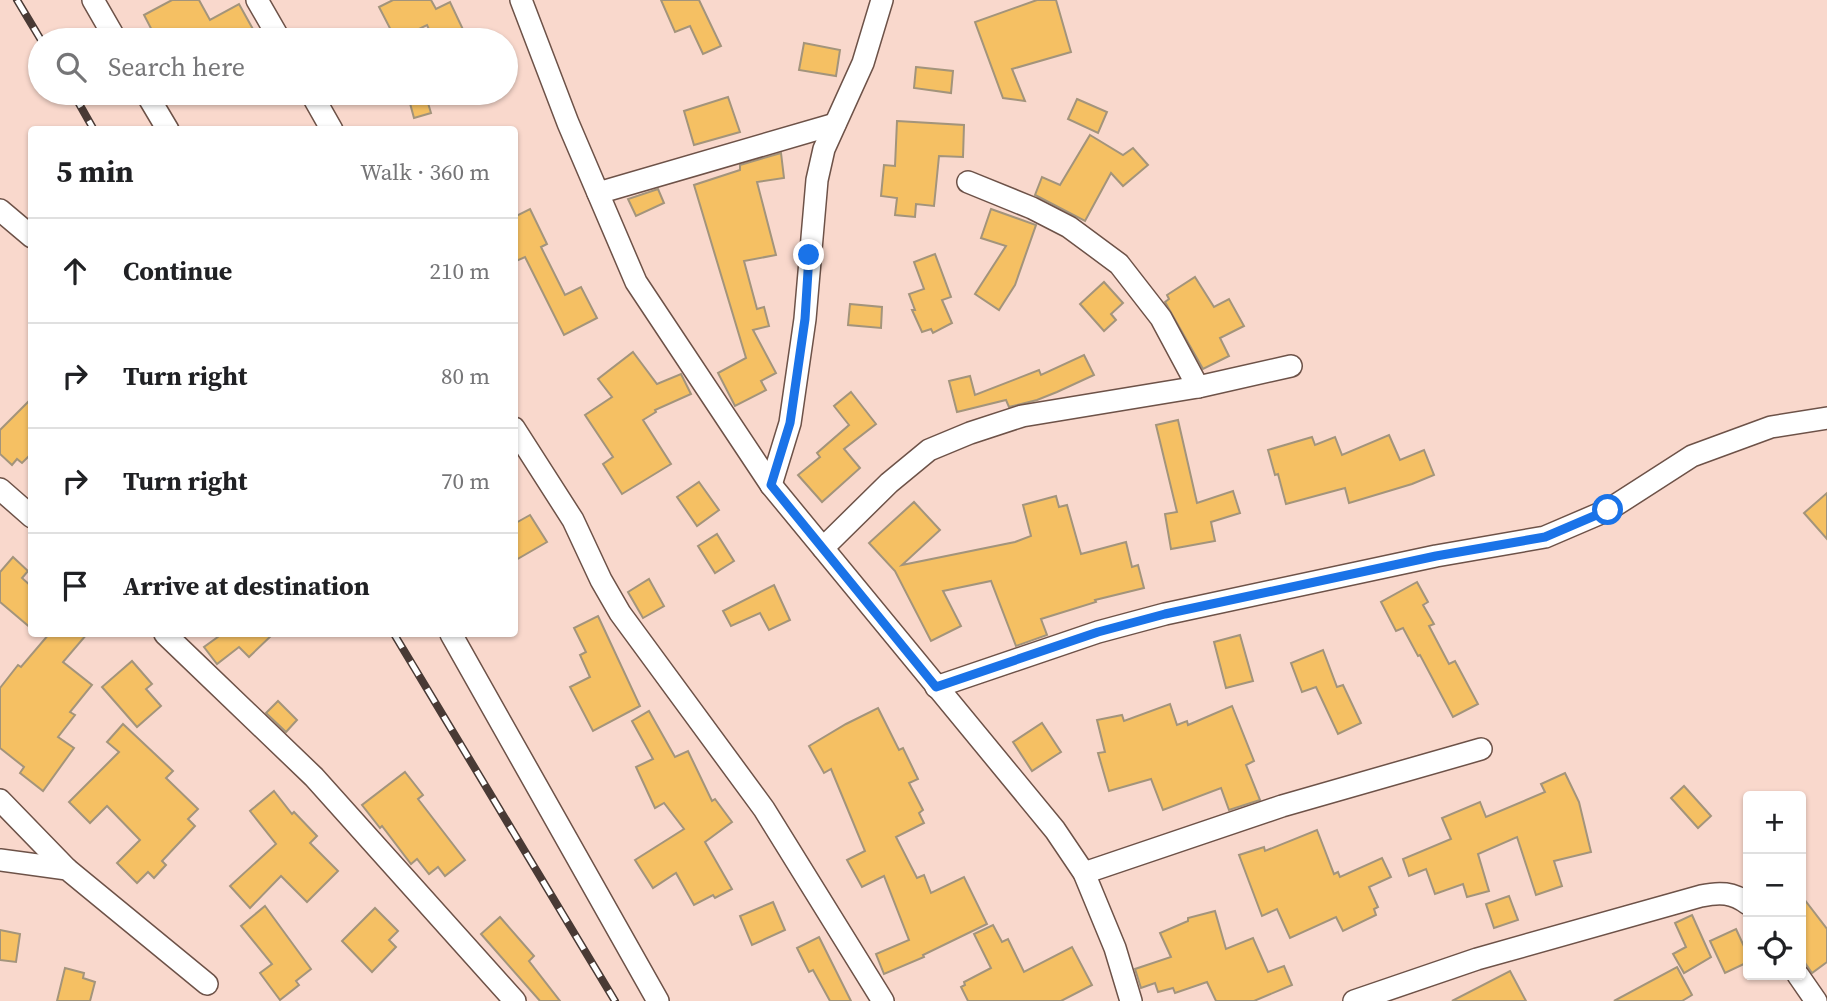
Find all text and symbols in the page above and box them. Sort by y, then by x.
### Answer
search box [28,28,518,105]
icon: search [52,48,90,86]
text: Search here [108,49,245,85]
text: 5 min [56,151,134,192]
text: Walk · 360 m [360,156,490,188]
route end [793,239,824,270]
icon: ahead [56,252,94,290]
text: Continue [123,253,232,289]
text: 210 m [429,255,490,287]
icon: right [56,357,94,395]
text: Turn right [123,358,247,394]
text: 80 m [441,360,490,392]
icon: right [56,462,94,500]
text: Turn right [123,463,247,499]
text: 70 m [441,465,490,497]
route start [1592,494,1623,525]
icon: arrive [56,567,94,605]
text: Arrive at destination [123,568,370,604]
map controls [1743,791,1806,980]
button: + [1743,791,1806,854]
button: − [1743,854,1806,917]
button: locate [1743,917,1806,980]

